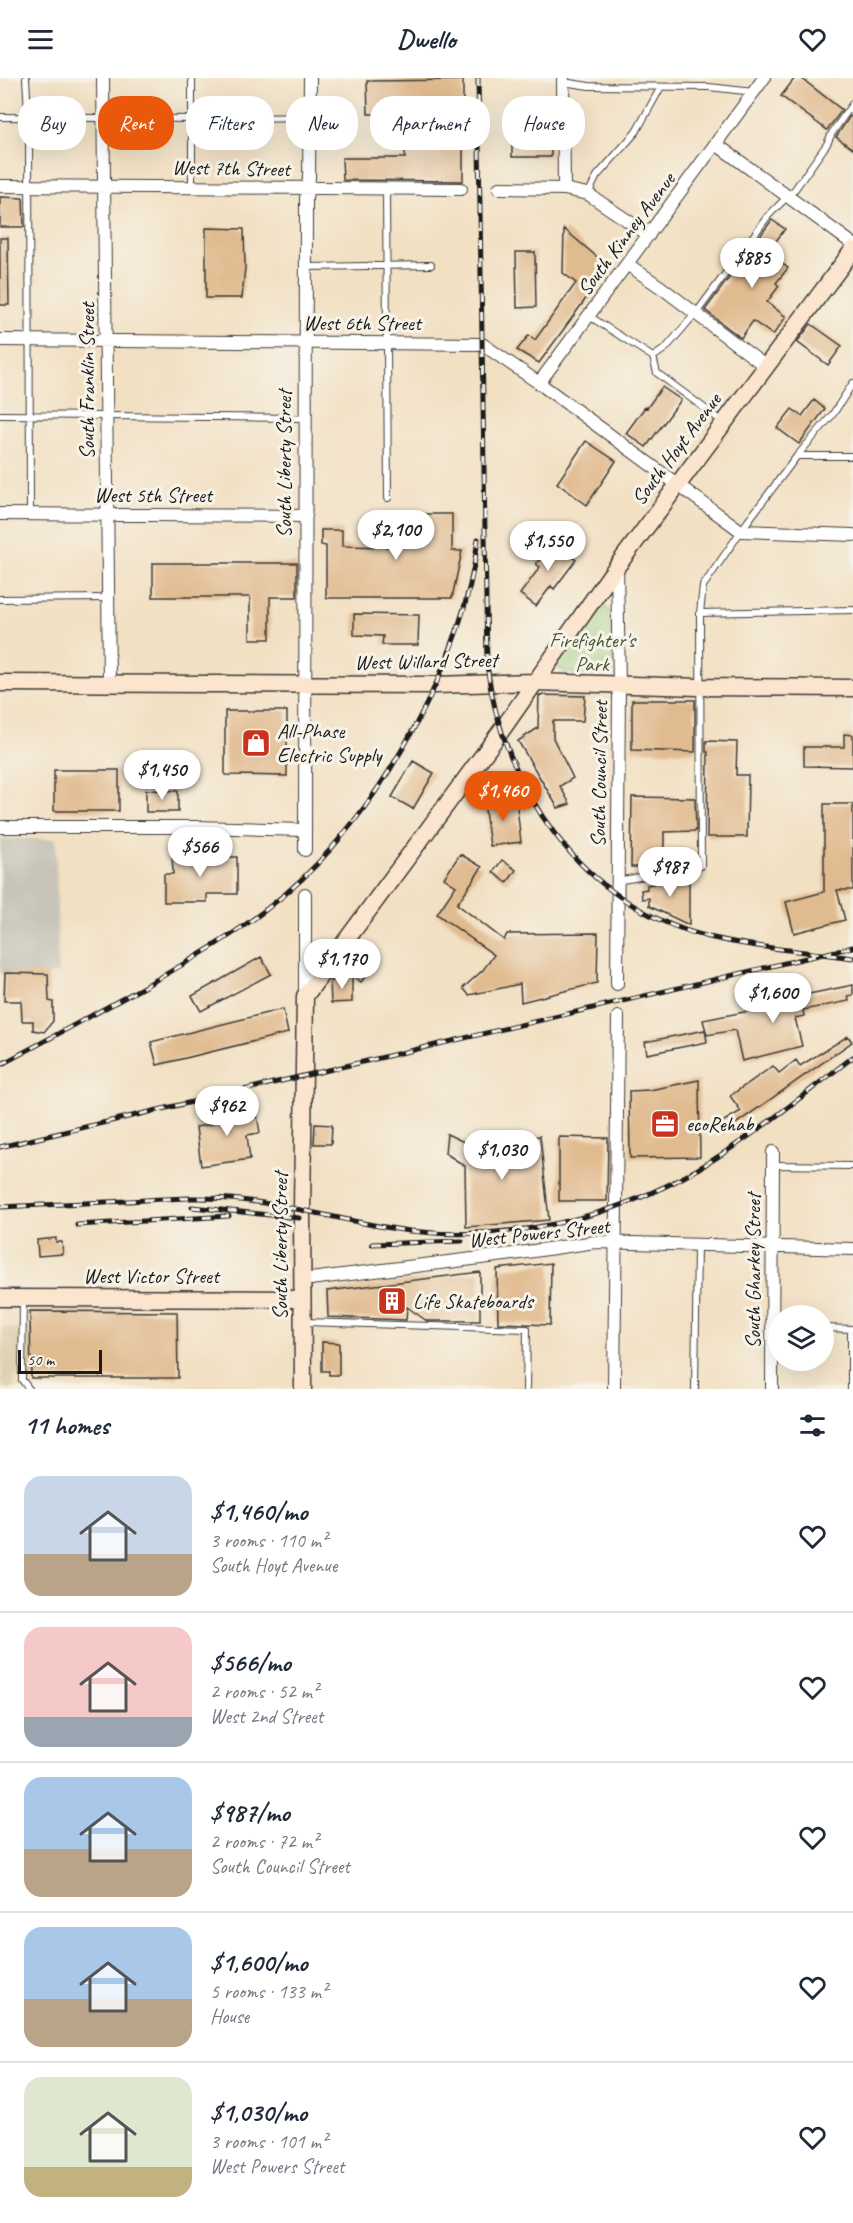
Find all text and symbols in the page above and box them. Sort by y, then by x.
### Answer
text: Dwello [397,22,456,56]
icon: menu [24,23,57,56]
icon: heart [796,23,829,56]
chip: Buy [18,96,86,150]
chip: Rent [98,96,174,150]
chip: Filters [186,96,274,150]
chip: New [286,96,358,150]
chip: Apartment [370,96,490,150]
chip: House [502,96,585,150]
street label: West 7th Street [172,154,292,182]
street label: South Kinney Avenue [571,166,682,301]
pin: $885 [716,238,788,289]
text: $885 [734,245,770,270]
street label: South Franklin Street [74,300,100,459]
street label: West 6th Street [303,310,423,336]
street label: South Liberty Street [271,387,297,538]
street label: South Hoyt Avenue [625,387,727,510]
street label: West 5th Street [94,482,214,508]
pin: $2,100 [347,510,445,561]
text: $2,100 [372,517,420,542]
pin: $1,550 [499,521,597,572]
text: $1,550 [524,528,572,553]
park label: Firefighter's Park [549,627,637,677]
street label: West Willard Street [354,647,501,675]
street label: South Council Street [585,698,613,848]
place label: All-Phase Electric Supply [277,718,383,768]
shop icon: All-Phase Electric Supply [240,727,272,759]
pin: $1,450 [113,750,211,801]
text: $1,450 [138,757,186,782]
pin: $1,460 [454,771,552,822]
text: $1,460 [478,778,528,803]
pin: $566 [164,827,236,878]
text: $566 [182,834,218,859]
pin: $987 [634,847,706,898]
text: $987 [652,854,688,879]
pin: $1,170 [293,939,391,990]
text: $1,170 [318,946,366,971]
pin: $1,600 [724,973,822,1024]
text: $1,600 [748,980,798,1005]
pin: $962 [191,1086,263,1137]
text: $962 [209,1093,245,1118]
office icon: ecoRehab [649,1108,681,1140]
place label: ecoRehab [686,1111,755,1137]
pin: $1,030 [453,1130,551,1181]
text: $1,030 [478,1137,526,1162]
street label: South Liberty Street [267,1169,293,1320]
street label: South Gharkey Street [740,1190,766,1349]
street label: West Powers Street [467,1212,613,1253]
street label: West Victor Street [83,1263,221,1289]
building icon: Life Skateboards [376,1285,408,1317]
place label: Life Skateboards [413,1288,535,1314]
map controls [768,1305,834,1371]
button: layers [768,1305,834,1371]
scale bar [18,1347,102,1374]
text: 50 m [27,1350,54,1370]
text: 11 homes [24,1409,109,1442]
icon: filters [796,1409,829,1442]
text: $1,460/mo [210,1495,308,1528]
icon: home [72,1500,144,1572]
icon: heart [796,1520,829,1553]
text: 3 rooms · 110 m² [210,1528,327,1553]
text: South Hoyt Avenue [210,1553,337,1578]
text: $566/mo [210,1646,291,1679]
icon: home [72,1651,144,1723]
icon: heart [796,1671,829,1704]
text: 2 rooms · 52 m² [210,1679,318,1704]
text: West 2nd Street [210,1704,323,1729]
text: $987/mo [210,1796,290,1829]
icon: home [72,1801,144,1873]
icon: heart [796,1821,829,1854]
text: 2 rooms · 72 m² [210,1829,318,1854]
text: South Council Street [210,1854,350,1879]
text: $1,600/mo [210,1946,308,1979]
icon: home [72,1951,144,2023]
icon: heart [796,1971,829,2004]
text: 5 rooms · 133 m² [210,1979,327,2004]
text: House [210,2004,249,2029]
text: $1,030/mo [210,2096,307,2129]
icon: home [72,2101,144,2173]
icon: heart [796,2121,829,2154]
text: 3 rooms · 101 m² [210,2129,327,2154]
text: West Powers Street [210,2154,344,2179]

